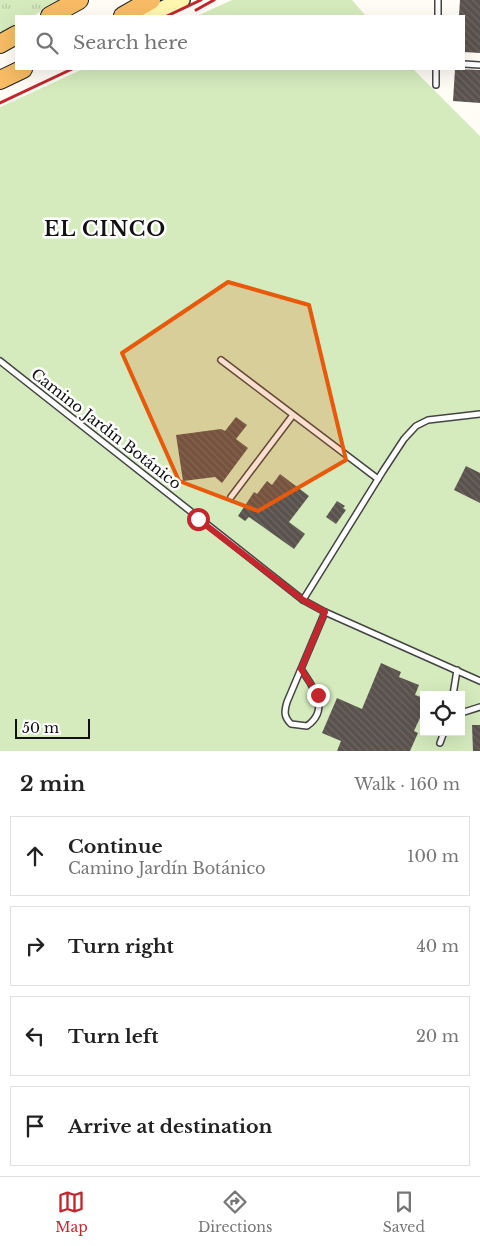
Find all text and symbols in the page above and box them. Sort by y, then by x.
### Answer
search box [15,15,465,70]
icon: search [33,29,61,57]
text: Search here [73,31,188,54]
district label: EL CINCO [44,217,166,241]
street label: Camino Jardín Botánico [27,364,185,493]
route start [187,508,210,531]
route end [307,684,330,707]
map controls [420,691,465,736]
button: locate [420,691,465,736]
scale bar [15,716,90,739]
text: 50 m [22,719,59,737]
text: 2 min [20,771,85,797]
text: Walk · 160 m [355,774,460,794]
text: Continue [68,835,163,858]
icon: ahead [21,842,49,870]
text: 100 m [407,846,459,866]
text: Camino Jardín Botánico [68,858,266,878]
icon: right [21,932,49,960]
text: Turn right [68,935,174,958]
text: 40 m [416,936,459,956]
icon: left [21,1022,49,1050]
text: Turn left [68,1025,159,1048]
text: 20 m [416,1026,459,1046]
icon: arrive [21,1112,49,1140]
text: Arrive at destination [68,1115,272,1138]
tab: Map [55,1188,88,1236]
tab: Directions [198,1188,272,1236]
tab: Saved [383,1188,425,1236]

